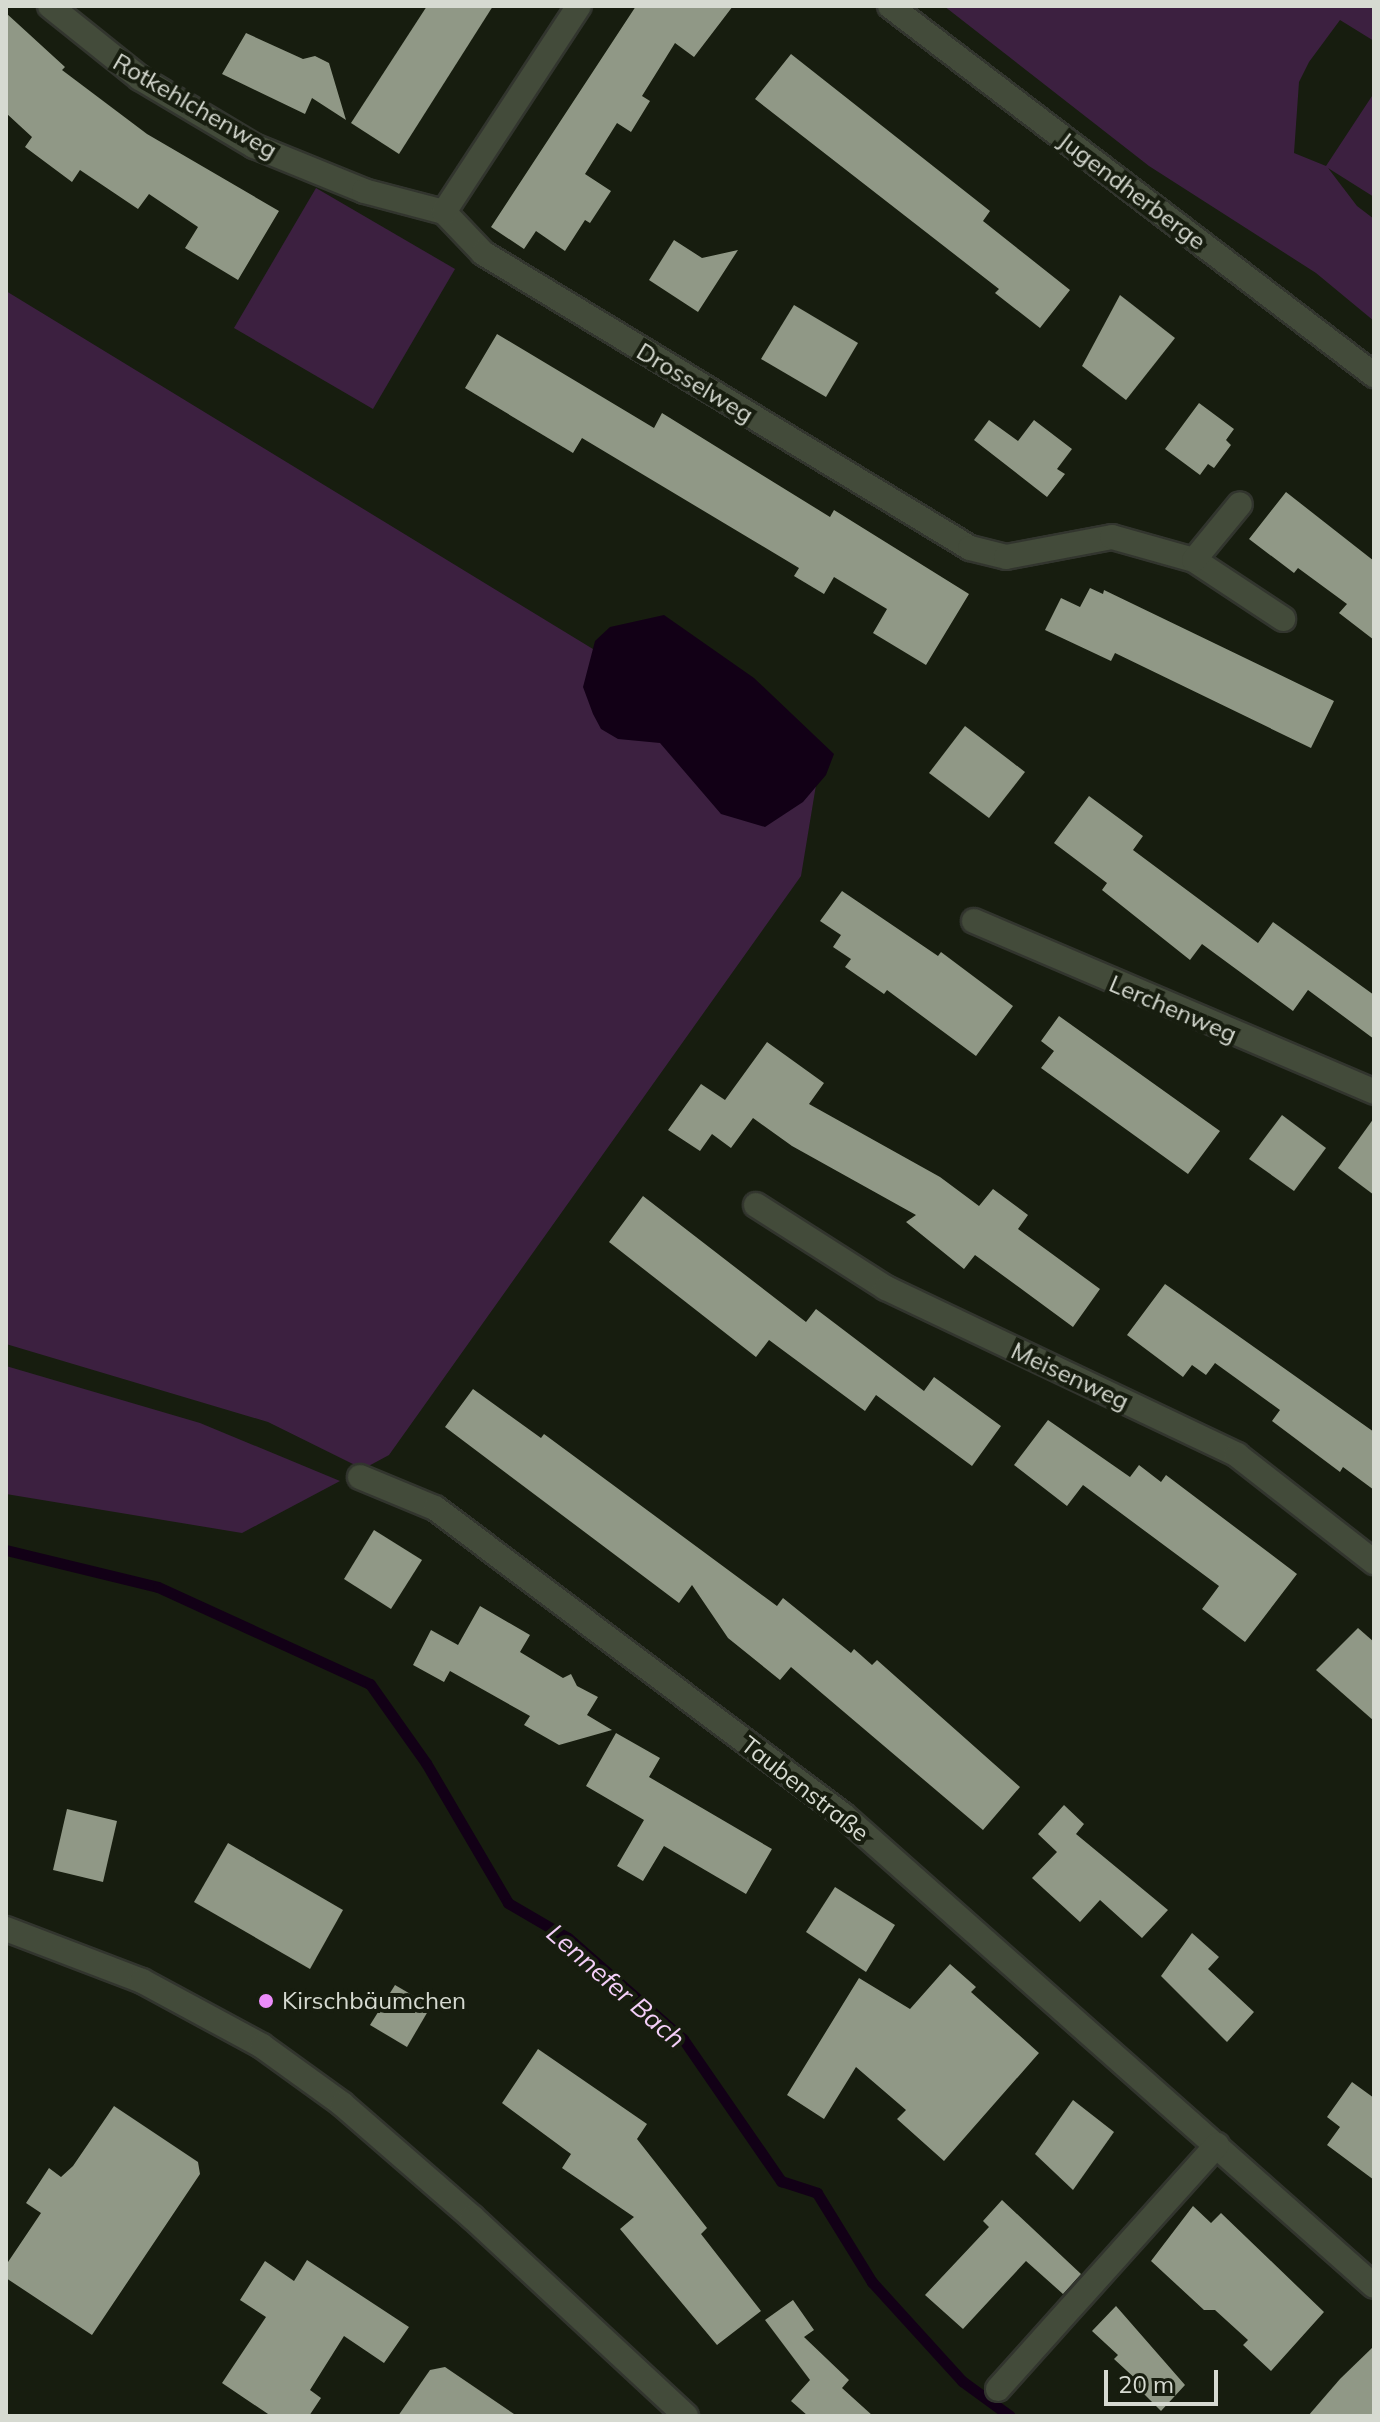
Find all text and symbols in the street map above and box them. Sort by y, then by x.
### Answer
street label: Rotkehlchenweg [108,47,282,165]
street label: Jugendherberge [1053,126,1211,256]
street label: Drosselweg [631,337,759,429]
street label: Lerchenweg [1105,969,1241,1049]
street label: Meisenweg [1007,1336,1133,1416]
street label: Taubenstraße [736,1730,874,1848]
water label: Lennefer Bach [540,1917,692,2055]
place label: Kirschbäumchen [282,1987,466,2015]
marker: Kirschbäumchen [257,1992,275,2010]
scale bar [1108,2354,1222,2404]
text: 20 m [1118,2369,1174,2399]

